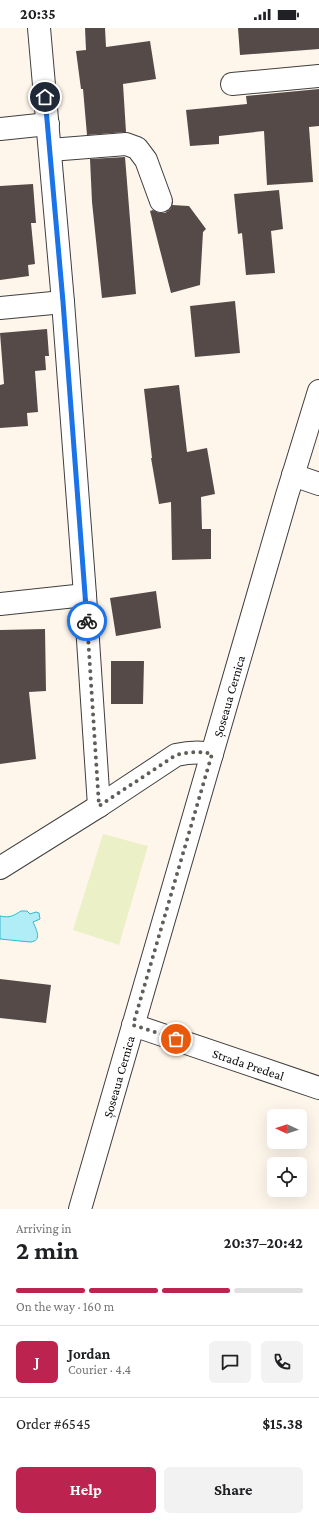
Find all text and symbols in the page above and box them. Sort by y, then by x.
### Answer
text: 20:35 [20,6,56,22]
pin [28,80,62,114]
icon: home [34,86,56,108]
courier [67,601,107,641]
icon: bike [76,610,98,632]
street label: Șoseaua Cernica [210,654,248,739]
pin [159,1022,193,1056]
icon: bag [165,1028,187,1050]
street label: Șoseaua Cernica [100,1034,138,1120]
street label: Strada Predeal [211,1046,287,1084]
north arrow [267,1109,307,1149]
map controls [267,1109,307,1197]
button: locate [267,1157,307,1197]
text: Arriving in [16,1221,72,1236]
text: 20:37–20:42 [224,1235,303,1251]
text: 2 min [16,1236,79,1265]
text: On the way · 160 m [16,1299,114,1314]
button: chat [209,1341,251,1383]
button: phone [261,1341,303,1383]
text: Jordan [68,1346,110,1362]
text: J [34,1354,40,1370]
text: Courier · 4.4 [68,1362,131,1377]
text: Order #6545 [16,1416,91,1432]
text: $15.38 [262,1416,303,1432]
button: Help [16,1467,156,1513]
button: Share [164,1467,303,1513]

